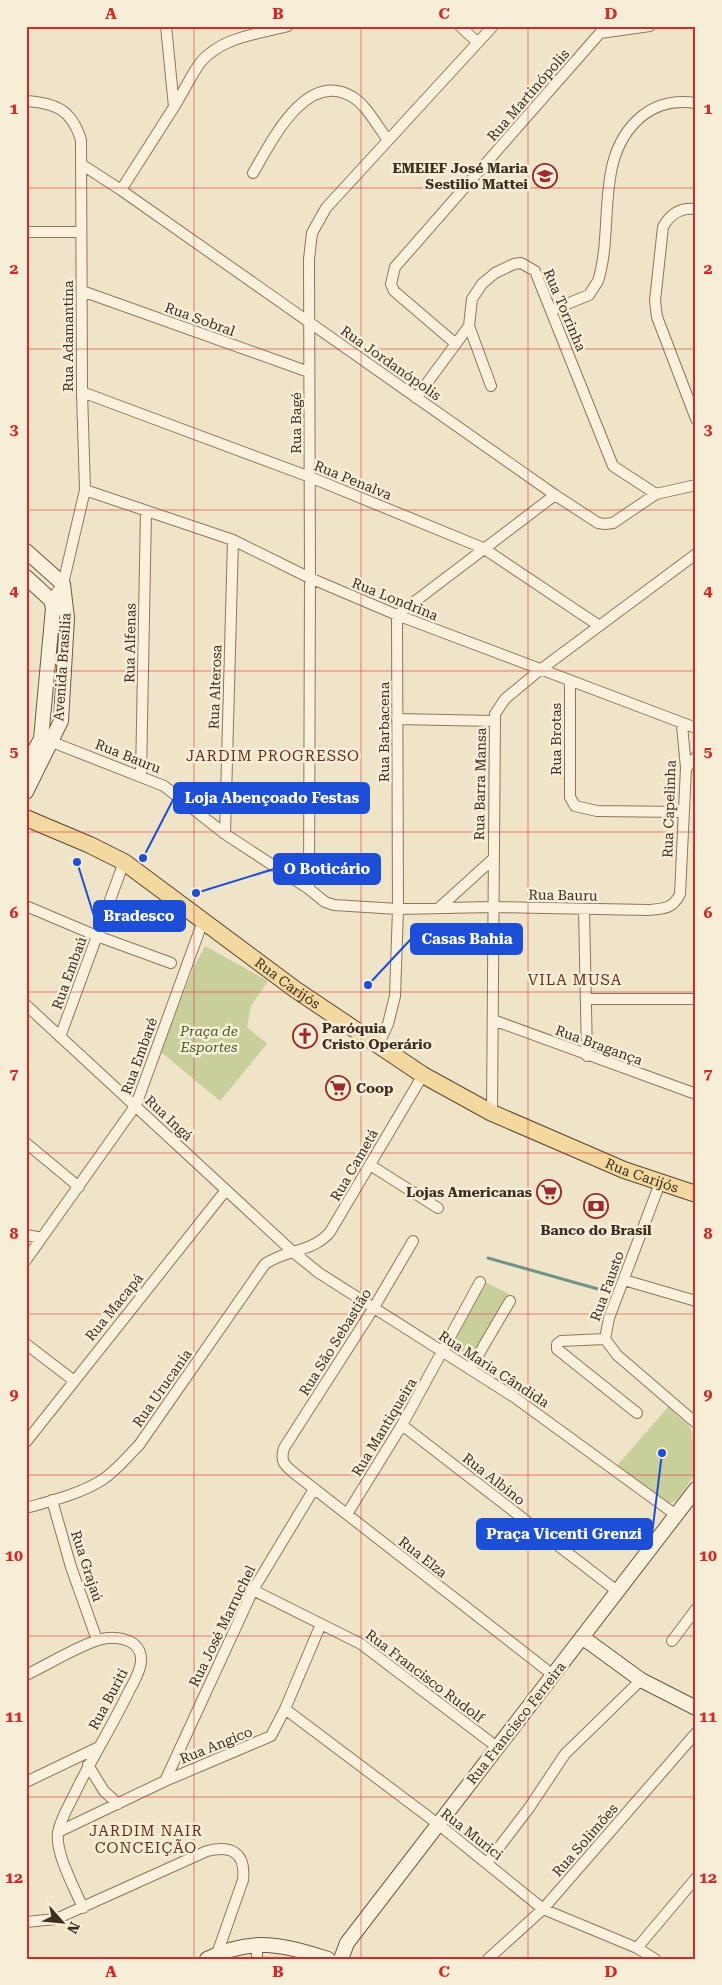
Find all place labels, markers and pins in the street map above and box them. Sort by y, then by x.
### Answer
place label: EMEIEF José Maria Sestilio Mattei [392,160,529,192]
school or university icon: EMEIEF José Maria Sestilio Mattei [532,163,558,189]
callout: Loja Abençoado Festas [174,783,369,813]
callout: O Boticário [274,854,380,884]
callout: Bradesco [94,901,185,931]
callout: Casas Bahia [411,924,522,954]
place label: Paróquia Cristo Operário [322,1020,432,1052]
church icon: Paróquia Cristo Operário [292,1023,318,1049]
supermarket icon: Coop [325,1075,351,1101]
place label: Coop [356,1080,393,1096]
supermarket icon: Lojas Americanas [536,1179,562,1205]
place label: Lojas Americanas [406,1184,532,1200]
bank icon: Banco do Brasil [583,1193,609,1219]
place label: Banco do Brasil [540,1222,652,1238]
callout: Praça Vicenti Grenzi [477,1519,652,1549]

